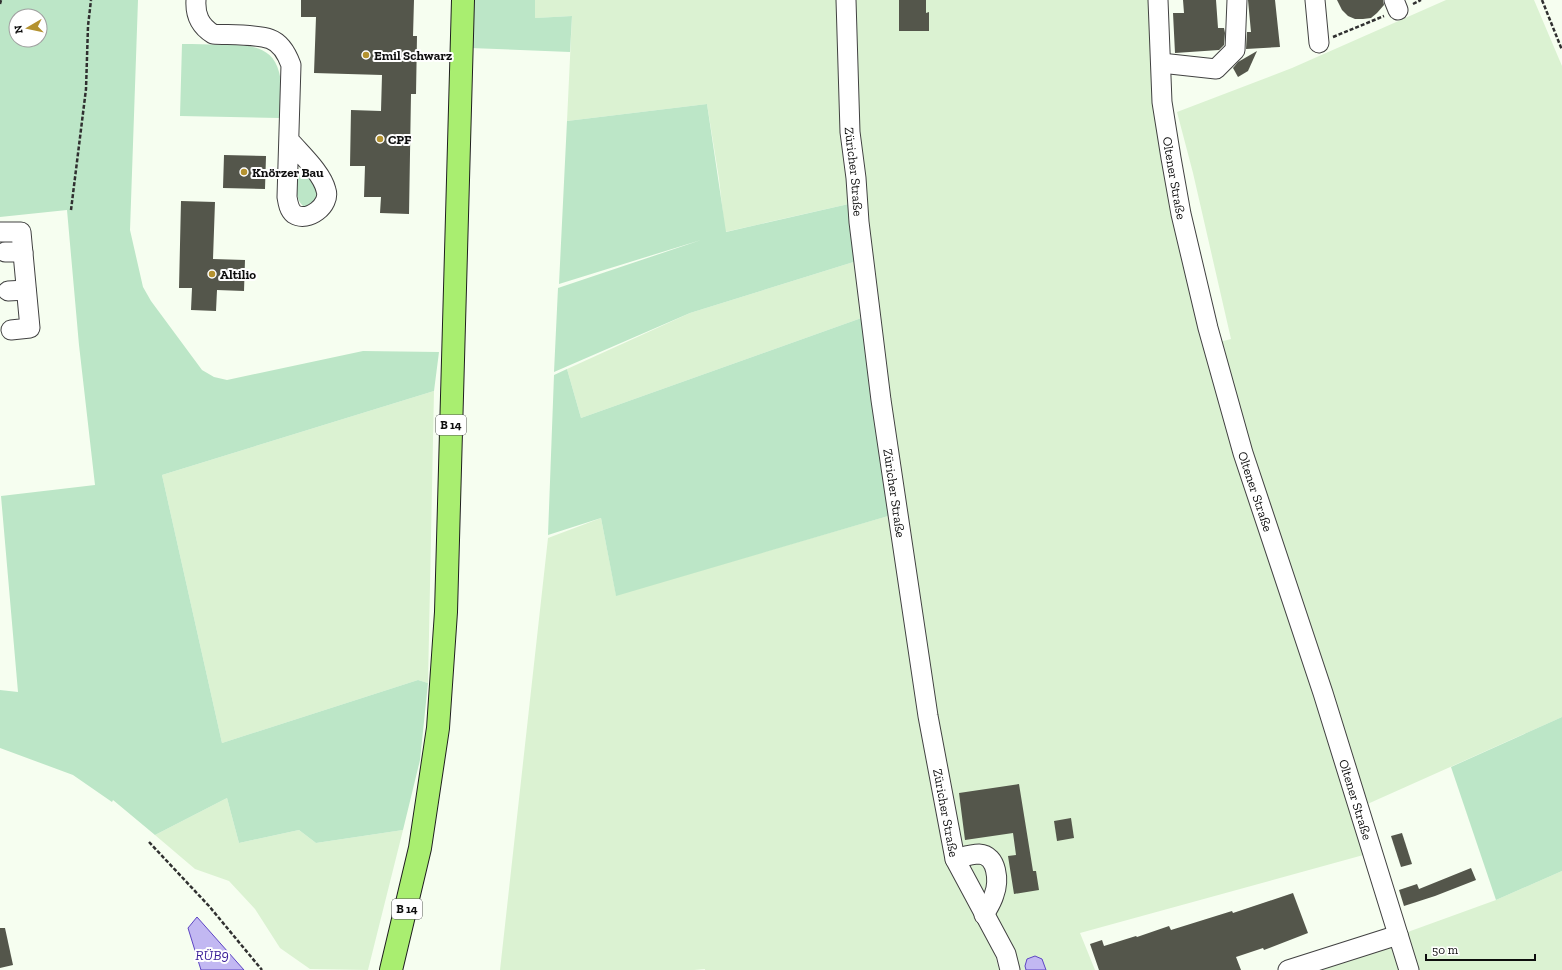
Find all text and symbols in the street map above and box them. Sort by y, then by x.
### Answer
north arrow [8,8,48,48]
text: N [11,24,26,35]
place label: Emil Schwarz [374,48,452,63]
marker: Emil Schwarz [361,50,371,60]
street label: Züricher Straße [842,127,866,217]
place label: CPF [388,132,412,147]
marker: CPF [375,134,385,144]
street label: Oltener Straße [1160,136,1189,221]
place label: Knörzer Bau [252,165,324,180]
marker: Knörzer Bau [239,167,249,177]
place label: Altilio [220,267,256,282]
marker: Altilio [207,269,217,279]
road number: B 14 [436,415,466,435]
street label: Züricher Straße [880,448,908,539]
street label: Oltener Straße [1235,449,1276,534]
street label: Oltener Straße [1336,757,1375,842]
street label: Züricher Straße [930,768,961,858]
road number: B 14 [392,899,422,919]
scale bar [1426,936,1535,962]
text: 50 m [1432,943,1459,957]
water label: RÜB9 [195,947,229,964]

